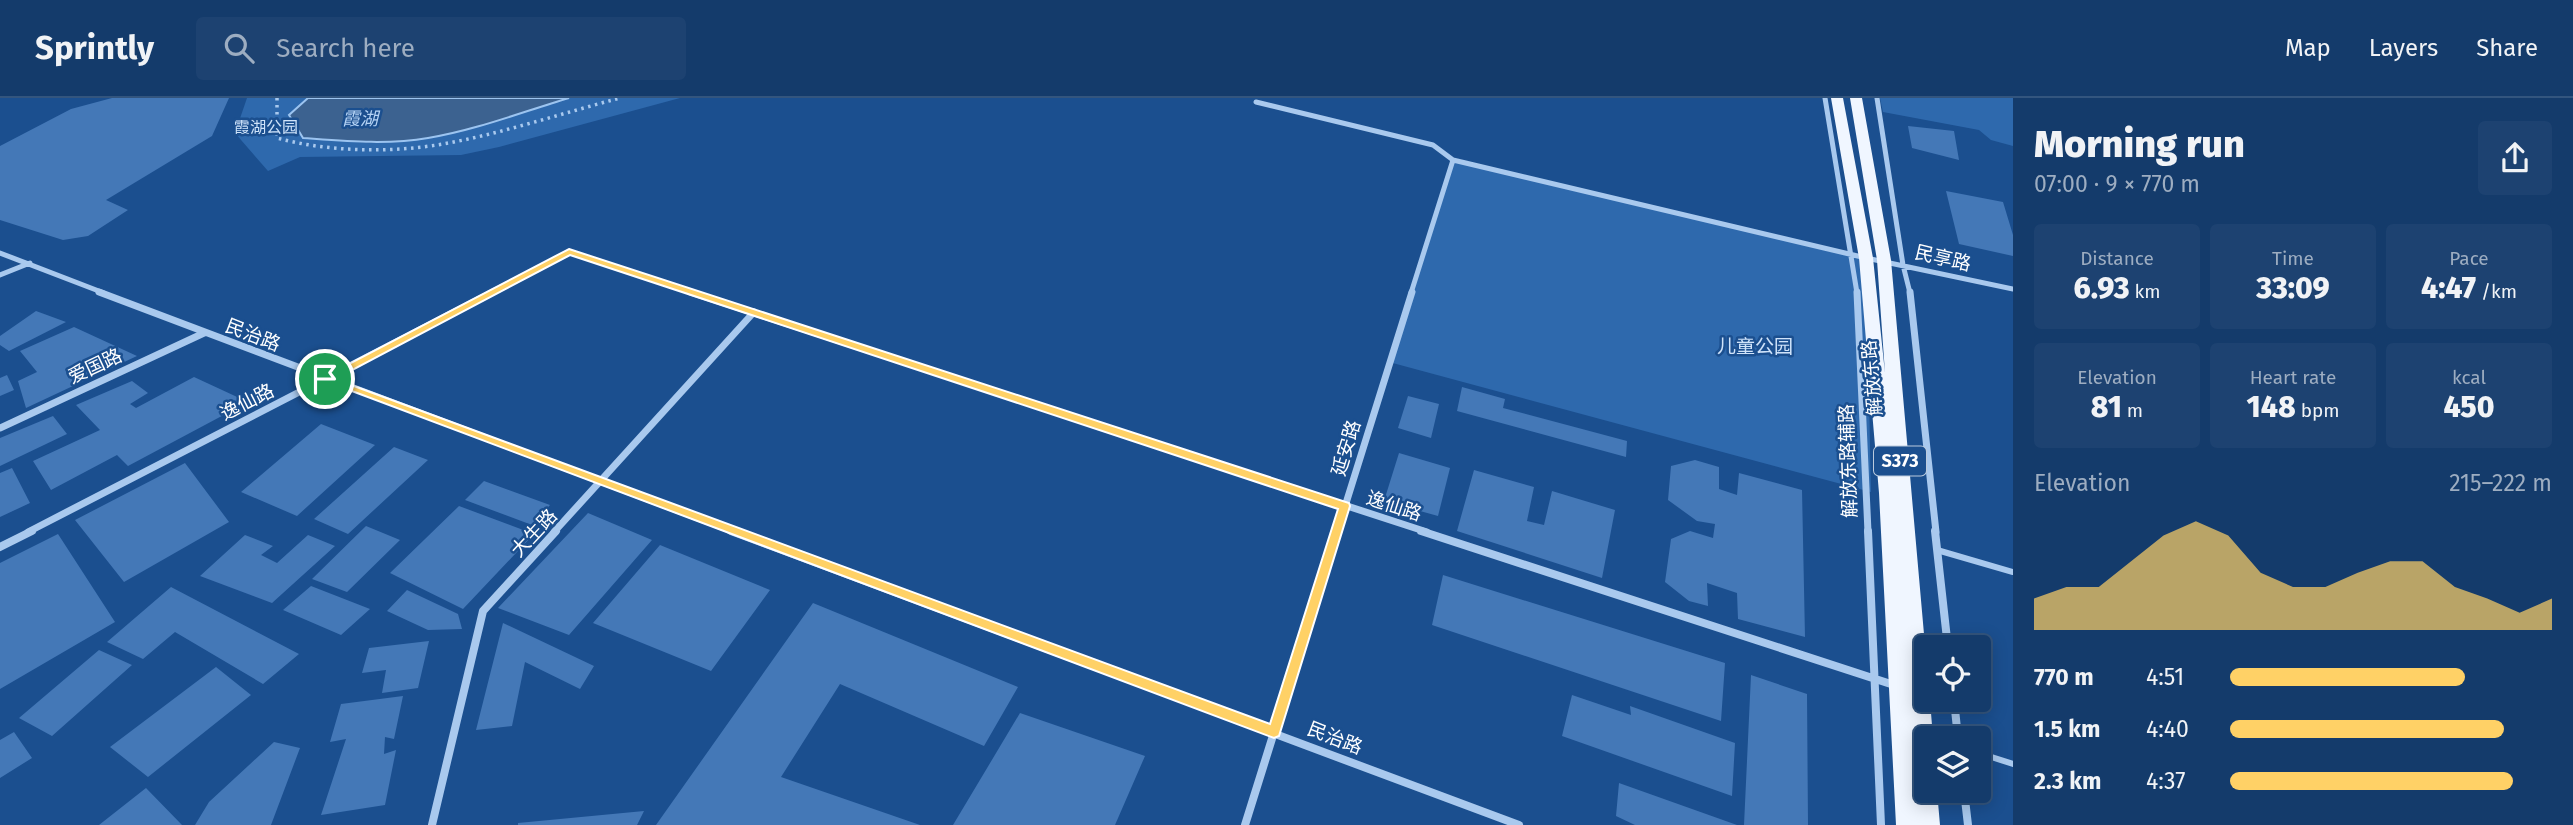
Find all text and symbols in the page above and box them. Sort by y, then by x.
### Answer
search box [196,17,686,80]
text: Sprintly [35,28,154,68]
icon: search [220,29,258,67]
text: Search here [276,33,415,64]
text: Map [2285,34,2331,62]
text: Layers [2369,34,2438,62]
text: Share [2476,34,2538,62]
water label: 霞湖 [342,108,381,130]
park label: 霞湖公园 [234,118,298,137]
text: Morning run [2034,121,2245,167]
button: share [2478,121,2552,195]
text: 07:00 · 9 × 770 m [2034,170,2200,198]
street label: 民享路 [1913,240,1973,276]
text: Distance [2080,247,2154,270]
text: Time [2272,247,2314,270]
text: Pace [2449,247,2489,270]
text: 6.93 [2073,270,2130,306]
text: 33:09 [2256,270,2330,306]
text: 4:47 [2421,270,2476,306]
text: km [2130,280,2161,303]
text: /km [2476,280,2517,303]
street label: 民治路 [222,314,284,356]
park label: 儿童公园 [1717,335,1793,358]
street label: 解放东路 [1857,339,1887,417]
street label: 爱国路 [64,344,126,388]
pin [295,349,355,409]
icon: arrive [306,360,344,398]
text: Elevation [2077,366,2157,389]
text: Heart rate [2250,366,2336,389]
text: kcal [2452,366,2486,389]
street label: 逸仙路 [216,379,278,425]
text: 81 [2091,389,2122,425]
text: 148 [2246,389,2296,425]
text: 450 [2443,389,2495,425]
text: m [2122,399,2143,422]
text: bpm [2296,399,2340,422]
street label: 解放东路辅路 [1835,404,1861,518]
street label: 延安路 [1327,417,1365,479]
road number: S373 [1874,446,1926,475]
text: Elevation [2034,469,2130,497]
text: 215–222 m [2449,469,2552,497]
street label: 逸仙路 [1363,486,1425,526]
street label: 大生路 [506,504,562,562]
map controls [1914,635,1991,803]
button: locate [1914,635,1991,712]
text: 770 m [2034,663,2094,691]
text: 4:51 [2146,663,2184,691]
text: 1.5 km [2034,715,2100,743]
text: 4:40 [2146,715,2189,743]
street label: 民治路 [1304,717,1366,759]
button: layers [1914,726,1991,803]
text: 2.3 km [2034,767,2101,795]
text: 4:37 [2146,767,2186,795]

